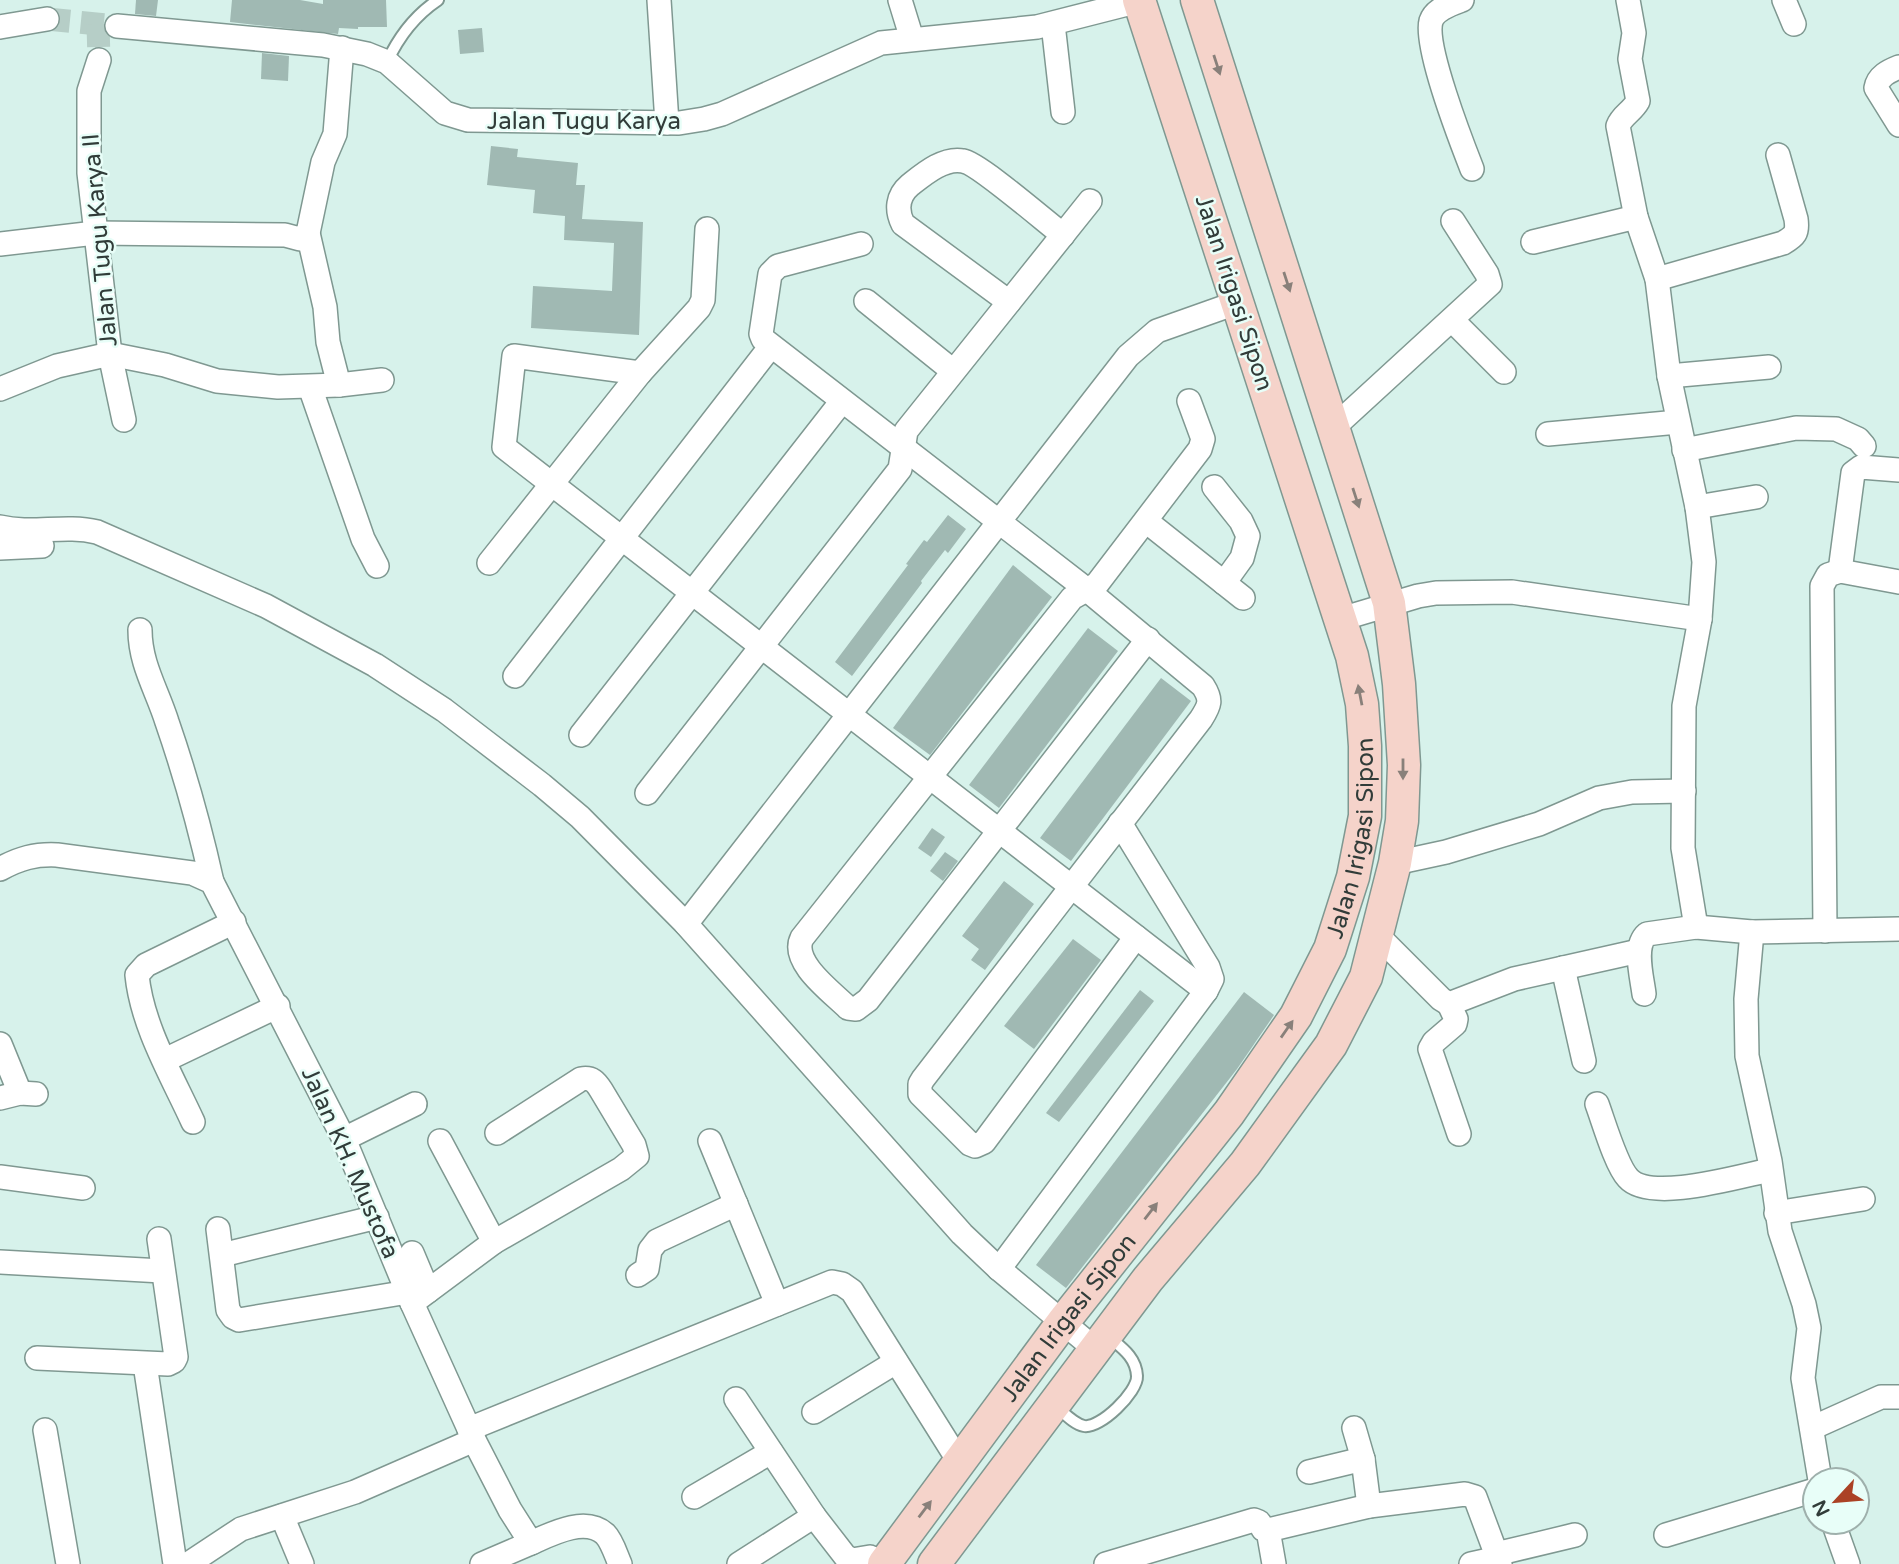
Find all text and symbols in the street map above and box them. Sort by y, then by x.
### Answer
one-way arrow [1213,55,1223,76]
street label: Jalan Tugu Karya [487,107,681,136]
street label: Jalan Tugu Karya II [76,132,124,348]
street label: Jalan Irigasi Sipon [1189,191,1279,395]
one-way arrow [1282,271,1292,292]
one-way arrow [1351,488,1362,509]
one-way arrow [1354,684,1365,706]
street label: Jalan Irigasi Sipon [1320,737,1380,942]
one-way arrow [1397,758,1409,780]
one-way arrow [1280,1020,1294,1038]
street label: Jalan KH. Mustofa [295,1063,405,1263]
one-way arrow [1144,1203,1159,1221]
street label: Jalan Irigasi Sipon [995,1228,1142,1407]
north arrow [1801,1466,1871,1536]
text: N [1808,1496,1835,1520]
one-way arrow [917,1501,932,1519]

